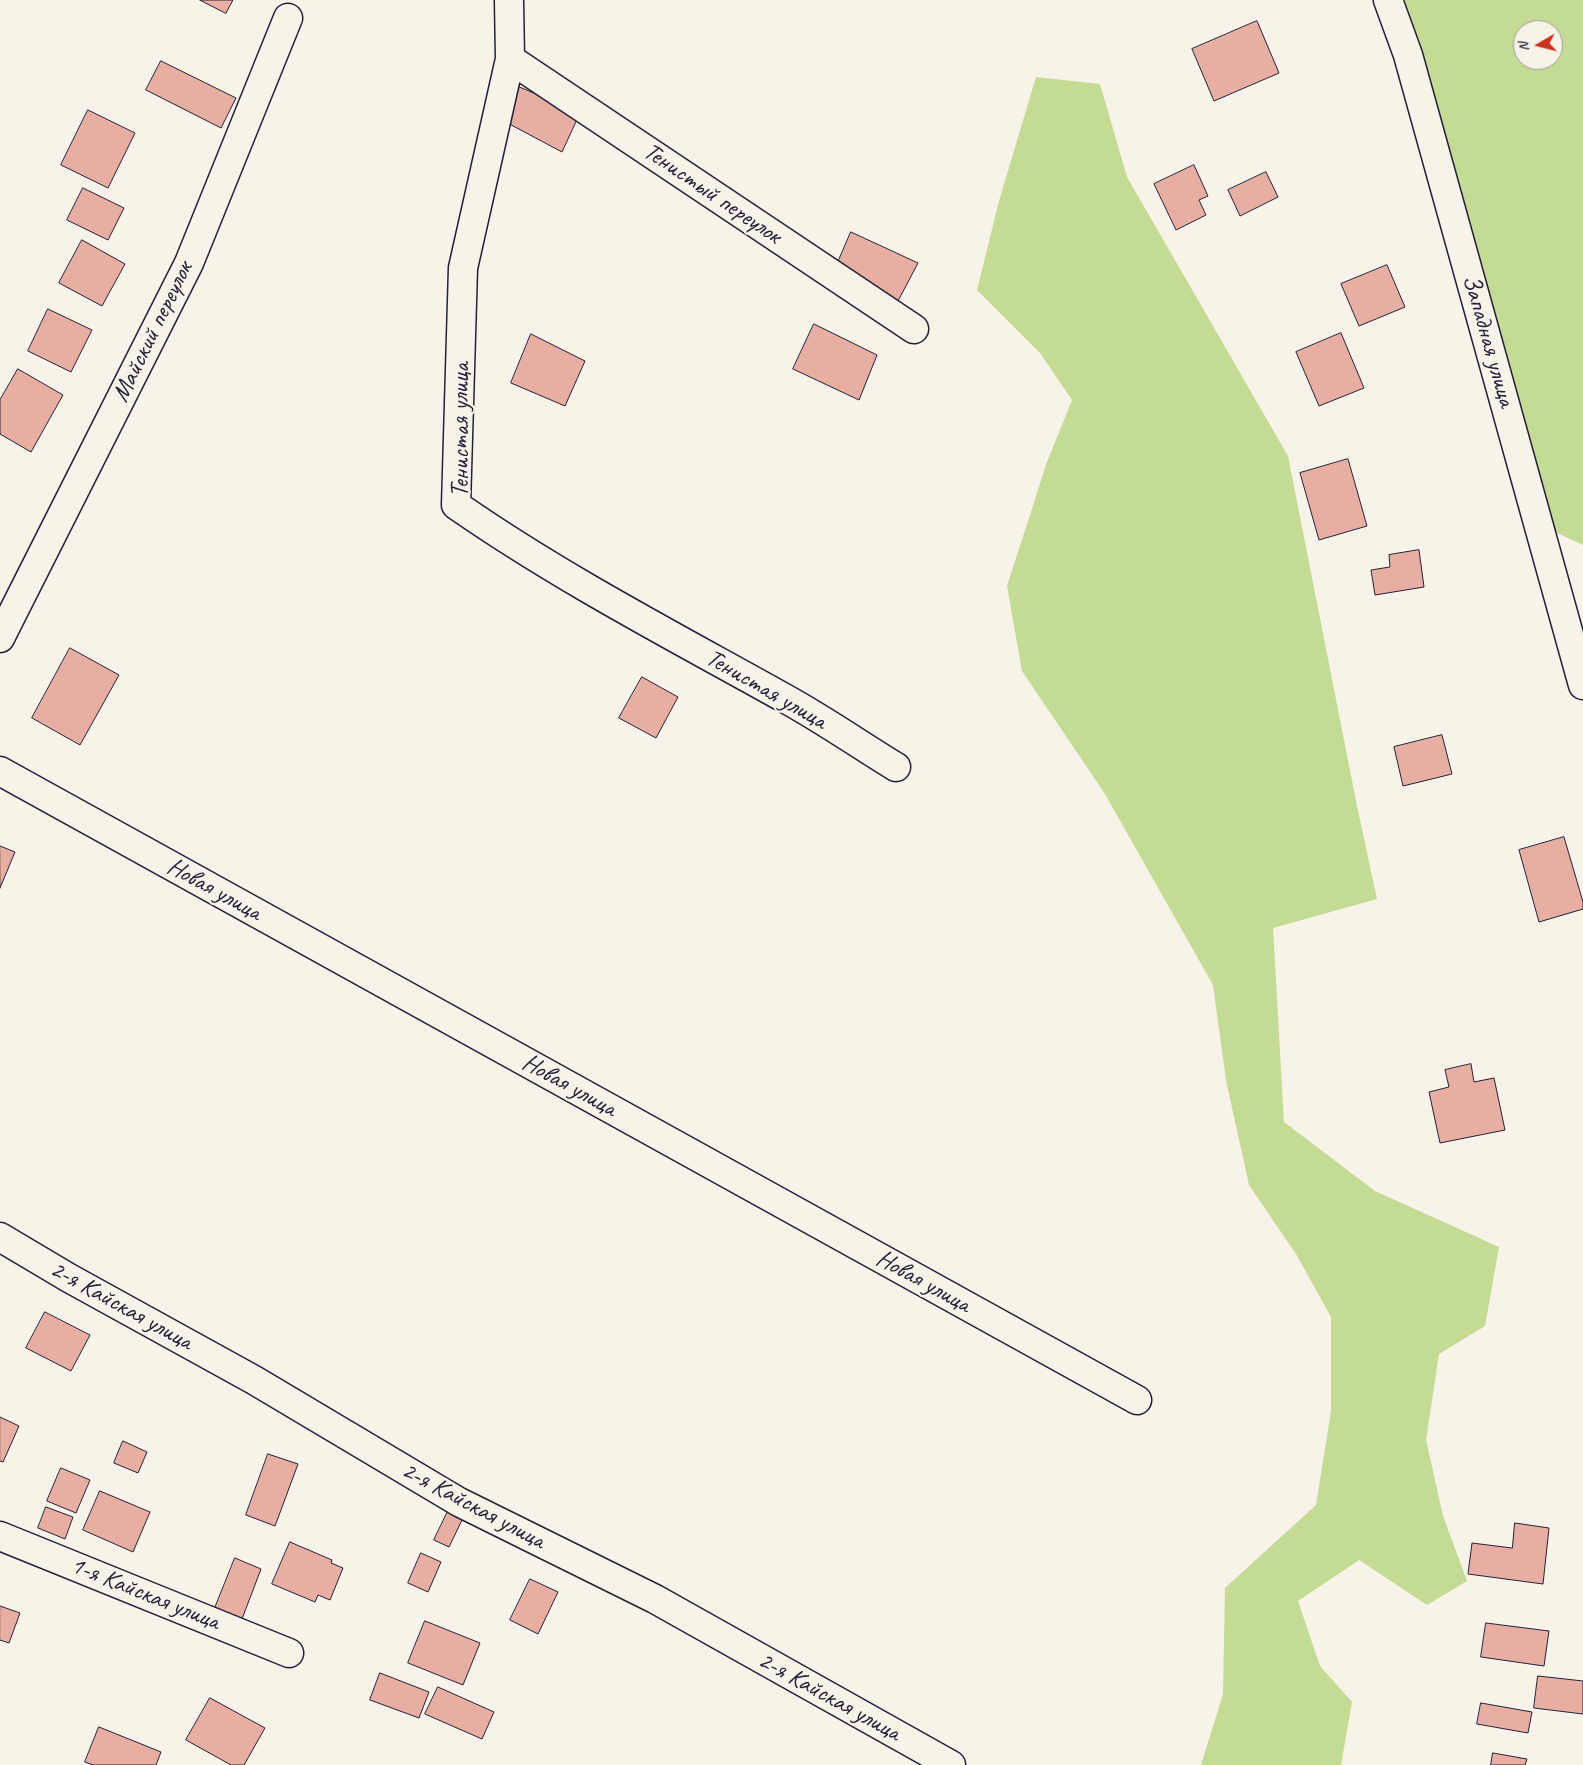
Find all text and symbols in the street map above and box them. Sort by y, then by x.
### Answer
north arrow [1513,20,1563,70]
text: N [1515,42,1533,53]
street label: Тенистый переулок [637,137,787,251]
street label: Майский переулок [106,257,200,407]
street label: Западная улица [1455,271,1521,411]
street label: Тенистая улица [446,363,476,497]
street label: Тенистая улица [700,643,832,737]
street label: Новая улица [162,852,266,928]
street label: Новая улица [517,1048,621,1124]
street label: Новая улица [871,1244,975,1320]
street label: 2-я Кайская улица [45,1255,197,1357]
street label: 2-я Кайская улица [396,1456,550,1556]
street label: 1-я Кайская улица [66,1550,224,1638]
street label: 2-я Кайская улица [753,1646,905,1748]

